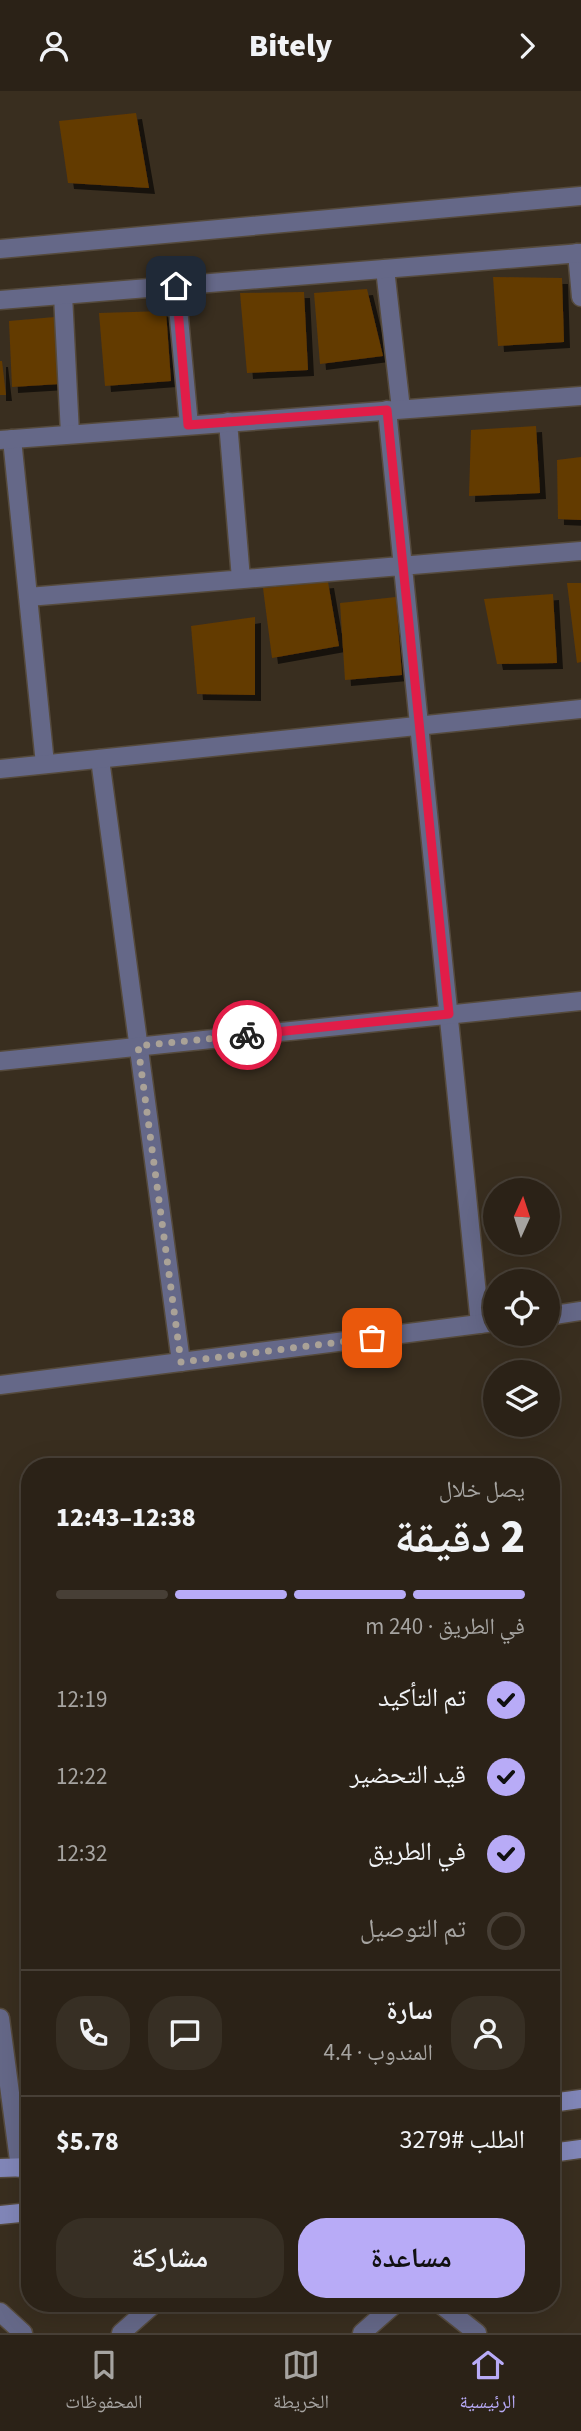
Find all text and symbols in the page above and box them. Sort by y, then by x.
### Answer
text: Bitely [249,23,332,69]
icon: person [35,27,73,65]
icon: forward [508,27,546,65]
pin [146,256,206,316]
icon: home [157,267,195,305]
courier [212,1000,282,1070]
icon: bike [228,1016,266,1054]
north arrow [483,1178,560,1255]
map controls [483,1178,560,1437]
button: locate [483,1269,560,1346]
pin [342,1308,402,1368]
icon: bag [353,1319,391,1357]
button: layers [483,1360,560,1437]
text: يصل خلال [439,1473,525,1506]
text: 12:38–12:43 [56,1499,196,1536]
text: 2 دقيقة [395,1505,525,1570]
text: في الطريق · 240 m [365,1610,525,1643]
text: تم التأكيد [378,1679,466,1716]
icon: check [487,1681,525,1719]
text: 12:19 [56,1683,107,1716]
text: قيد التحضير [350,1756,466,1793]
icon: check [487,1758,525,1796]
text: 12:22 [56,1760,107,1793]
text: في الطريق [368,1833,466,1870]
icon: check [487,1835,525,1873]
text: 12:32 [56,1837,107,1870]
text: تم التوصيل [360,1910,466,1947]
text: سارة [386,1992,433,2029]
button: phone [56,1996,130,2070]
button: chat [148,1996,222,2070]
button: person [451,1996,525,2070]
text: المندوب · 4.4 [323,2036,433,2069]
text: الطلب #3279 [400,2121,525,2158]
text: $5.78 [56,2123,119,2160]
button: مشاركة [56,2218,284,2298]
button: مساعدة [298,2218,525,2298]
tab: المحفوظات [65,2346,143,2420]
tab: الخريطة [273,2346,329,2420]
tab: الرئيسية [459,2346,516,2420]

